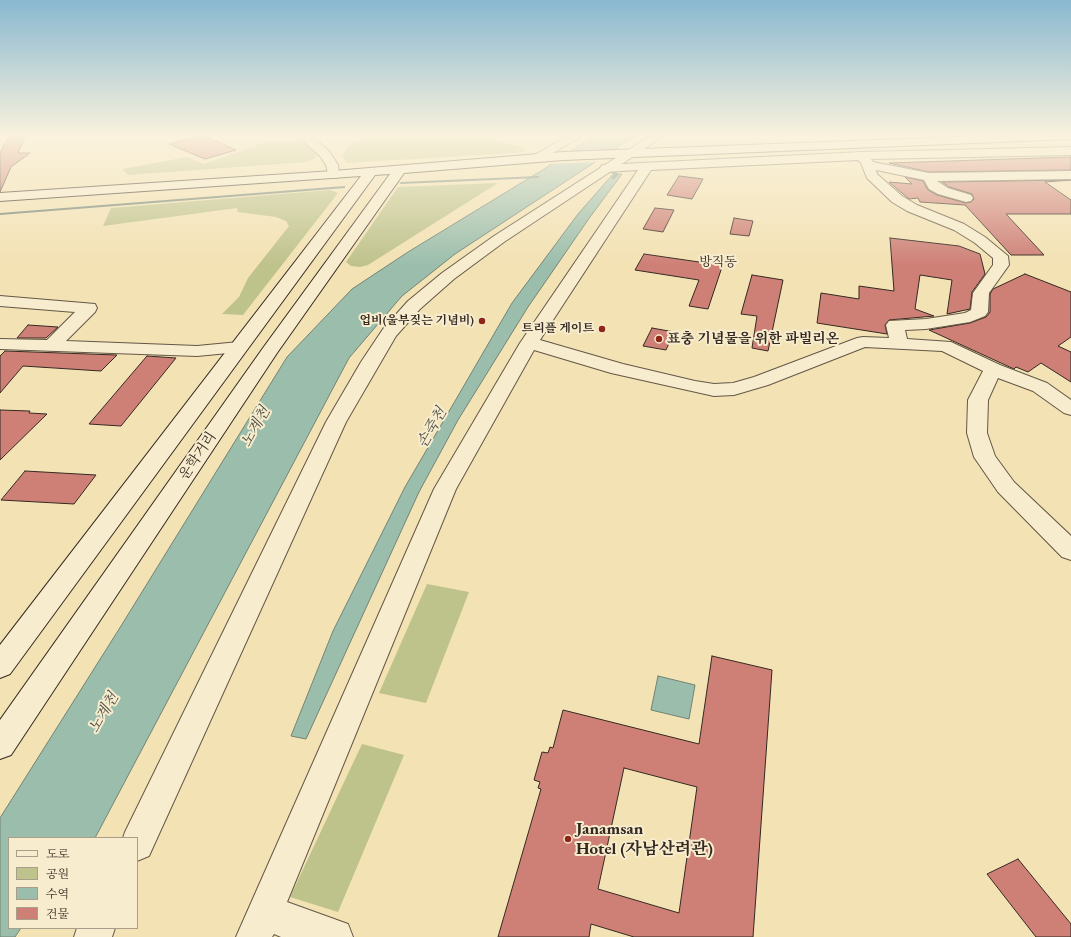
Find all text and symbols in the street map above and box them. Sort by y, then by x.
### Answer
district label: 방직동 [699,254,737,270]
place label: 업비(울부짖는 기념비) [360,314,474,328]
marker: 업비(울부짖는 기념비) [477,316,487,326]
place label: 트리플 게이트 [522,322,594,336]
marker: 트리플 게이트 [597,324,607,334]
place label: 표충 기념물을 위한 파빌리온 [667,331,839,347]
marker: 표충 기념물을 위한 파빌리온 [654,334,664,344]
water label: 노계천 [238,404,274,450]
water label: 손죽천 [413,405,451,451]
street label: 운학거리 [176,429,220,483]
water label: 노계천 [85,690,123,736]
place label: Janamsan Hotel (자남산려관) [576,819,713,859]
marker: Janamsan Hotel (자남산려관) [563,834,573,844]
legend [8,837,138,929]
text: 도로 [46,846,69,862]
text: 공원 [46,866,69,882]
text: 수역 [46,886,69,902]
text: 건물 [46,906,69,922]

